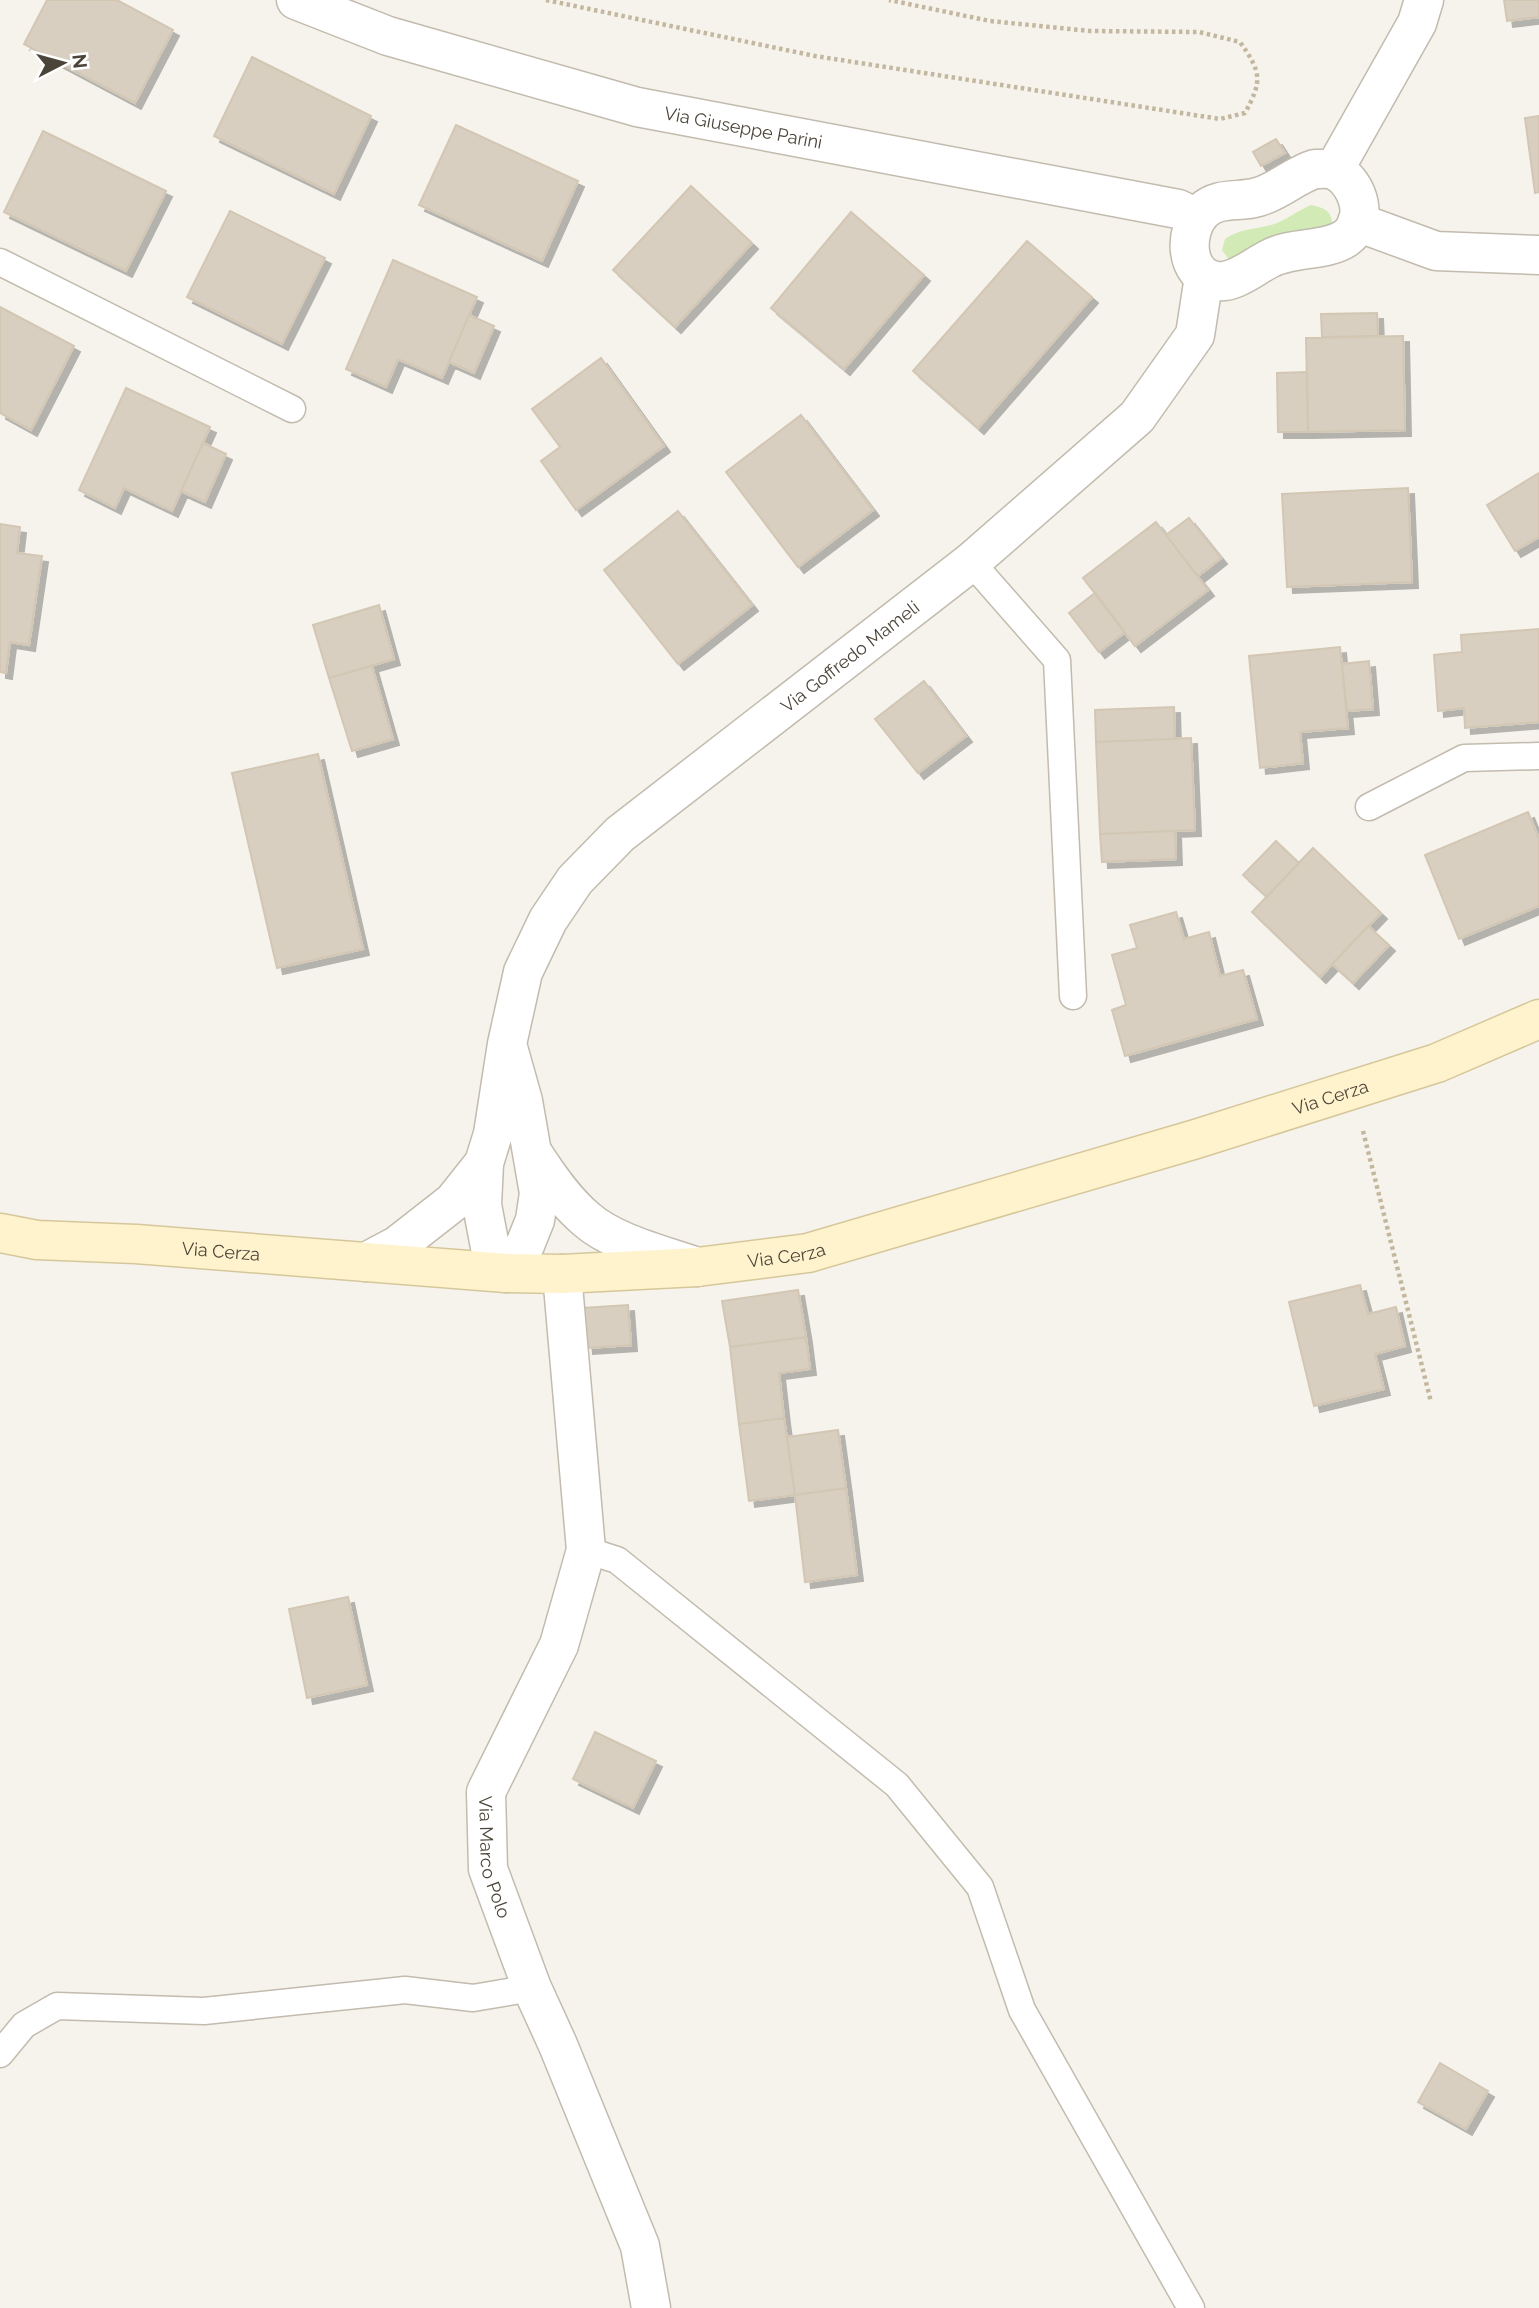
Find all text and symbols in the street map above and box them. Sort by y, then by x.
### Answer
north arrow [28,28,98,98]
text: N [68,53,92,70]
street label: Via Giuseppe Parini [663,102,824,152]
street label: Via Goffredo Mameli [776,596,923,716]
street label: Via Cerza [1290,1075,1371,1119]
street label: Via Cerza [181,1237,261,1264]
street label: Via Cerza [746,1238,828,1271]
street label: Via Marco Polo [476,1795,516,1921]

